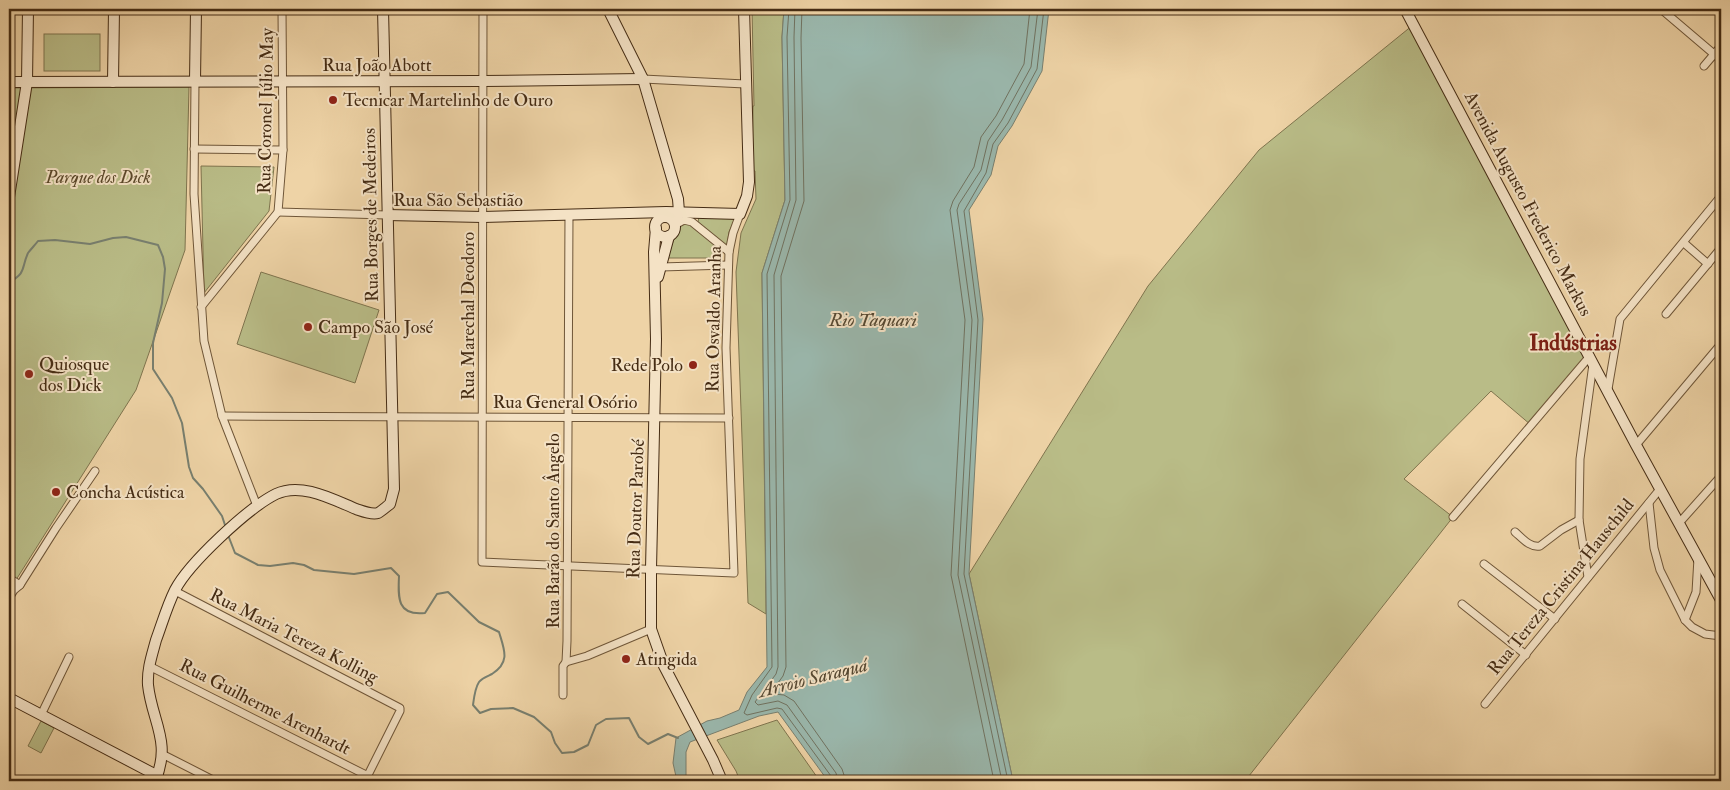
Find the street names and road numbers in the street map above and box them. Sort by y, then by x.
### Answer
street label: Rua Coronel Júlio May [253,27,279,194]
street label: Rua João Abott [322,54,432,77]
street label: Avenida Augusto Frederico Markus [1458,87,1597,320]
street label: Rua Borges de Medeiros [358,128,384,302]
street label: Rua São Sebastião [393,189,523,212]
street label: Rua Marechal Deodoro [457,232,480,400]
street label: Rua Osvaldo Aranha [701,245,727,393]
street label: Rua General Osório [493,391,638,414]
street label: Rua Barão do Santo Ângelo [542,433,565,629]
street label: Rua Doutor Parobé [622,438,650,579]
street label: Rua Tereza Cristina Hauschild [1483,494,1639,680]
street label: Rua Maria Tereza Kolling [206,583,383,689]
street label: Rua Guilherme Arenhardt [176,654,355,760]

